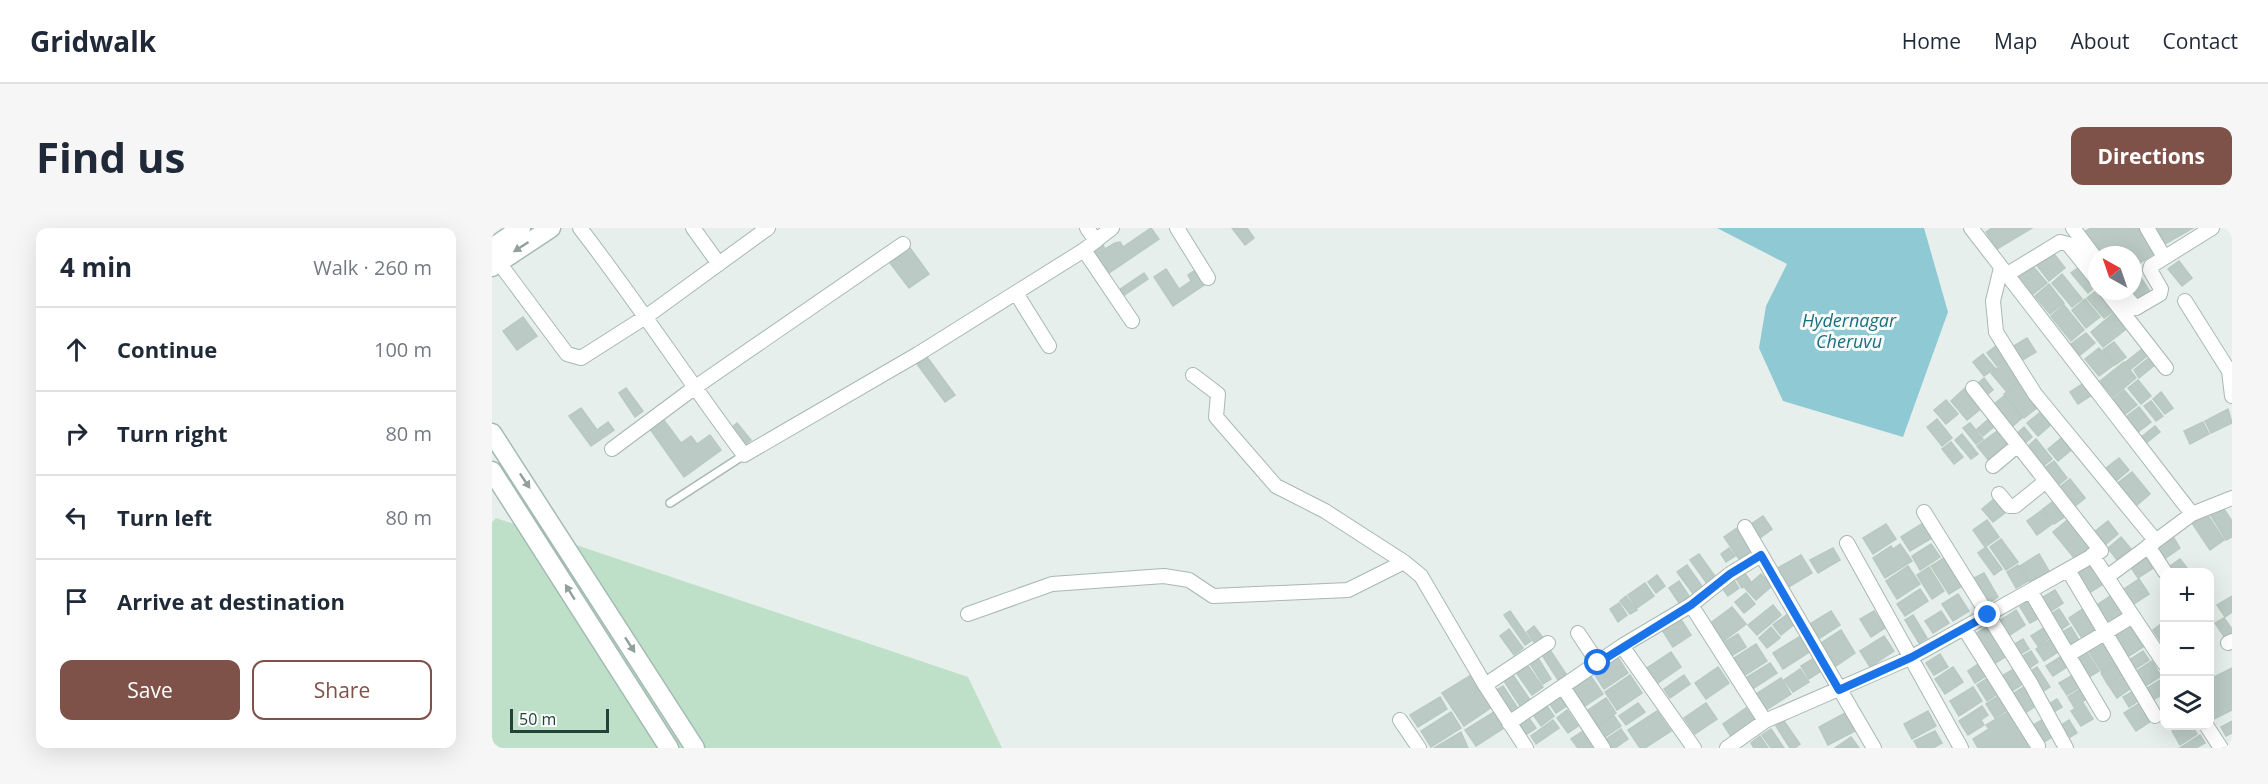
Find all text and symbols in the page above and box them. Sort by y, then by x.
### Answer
text: Gridwalk [30,22,156,60]
text: Home [1902,27,1961,55]
text: Map [1994,27,2037,55]
text: About [2070,27,2130,55]
text: Contact [2163,27,2238,55]
button: Directions [2071,127,2232,185]
text: Find us [36,128,185,185]
one-way arrow [513,241,529,252]
north arrow [2088,246,2142,300]
text: 4 min [60,249,132,285]
text: Walk · 260 m [313,254,432,281]
water label: Hydernagar Cheruvu [1802,308,1897,353]
icon: ahead [60,333,93,366]
text: Continue [117,334,217,364]
text: 100 m [374,336,432,363]
icon: right [60,417,93,450]
text: Turn right [117,418,228,448]
text: 80 m [385,420,432,447]
one-way arrow [519,473,530,489]
icon: left [60,501,93,534]
text: Turn left [117,502,212,532]
text: 80 m [385,504,432,531]
map controls [2160,568,2214,730]
button: + [2160,568,2214,622]
one-way arrow [564,584,575,600]
icon: arrive [60,585,93,618]
text: Arrive at destination [117,586,345,616]
route end [1974,601,2000,627]
button: − [2160,622,2214,676]
one-way arrow [624,637,635,653]
route start [1584,649,1610,675]
button: Save [60,660,240,720]
button: Share [252,660,432,720]
button: layers [2160,676,2214,730]
scale bar [510,706,609,733]
text: 50 m [519,708,556,730]

